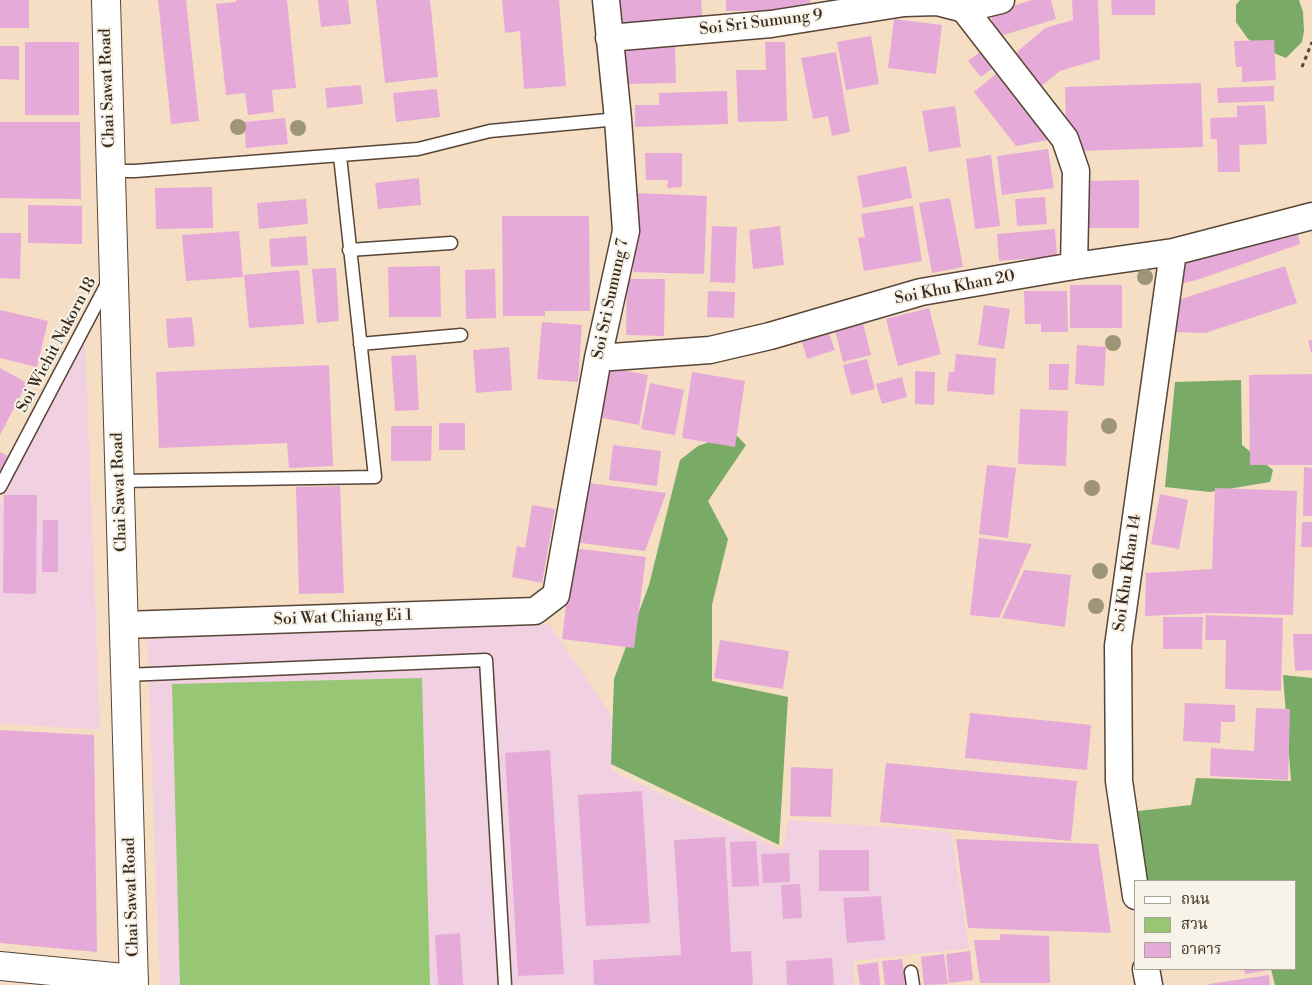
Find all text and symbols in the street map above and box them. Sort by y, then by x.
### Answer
street label: Soi Sri Sumung 9 [698,6,824,40]
street label: Chai Sawat Road [96,28,120,148]
street label: Soi Sri Sumung 7 [589,237,633,361]
street label: Soi Khu Khan 20 [893,267,1017,309]
street label: Soi Wichit Nakorn 18 [13,274,101,416]
street label: Chai Sawat Road [108,432,132,552]
street label: Soi Khu Khan 14 [1110,513,1146,633]
street label: Soi Wat Chiang Ei 1 [273,606,413,630]
street label: Chai Sawat Road [120,837,144,957]
legend [1134,880,1297,970]
text: ถนน [1181,890,1210,909]
text: สวน [1181,915,1208,934]
text: อาคาร [1181,940,1221,959]

